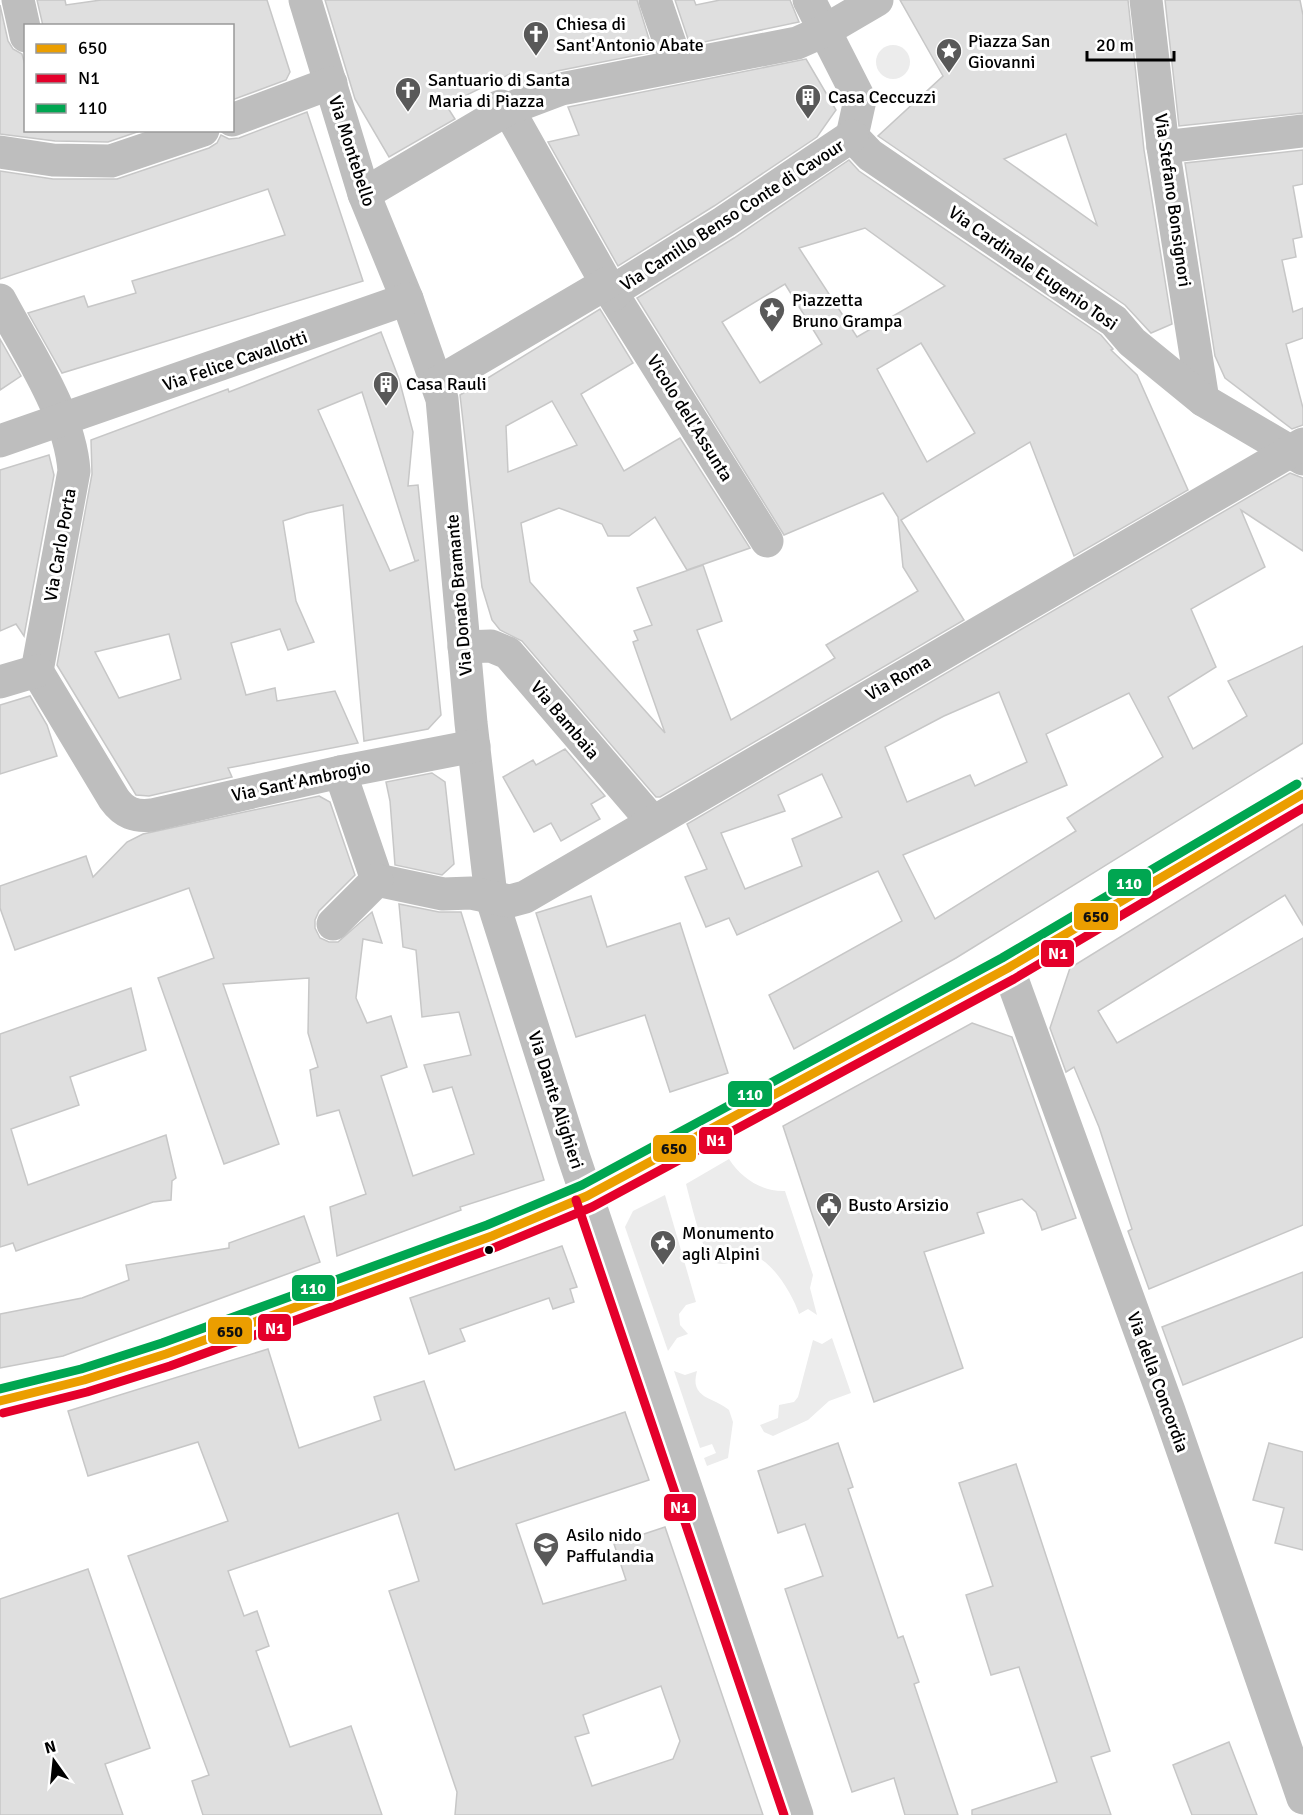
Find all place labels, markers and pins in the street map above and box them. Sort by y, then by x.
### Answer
place label: Chiesa di Sant'Antonio Abate [556,13,704,56]
church icon: Chiesa di Sant'Antonio Abate [521,19,551,57]
place label: Piazza San Giovanni [968,30,1050,73]
place icon: Piazza San Giovanni [934,36,964,74]
place label: Santuario di Santa Maria di Piazza [428,69,570,112]
church icon: Santuario di Santa Maria di Piazza [393,75,423,113]
building icon: Casa Ceccuzzi [793,82,823,120]
place label: Casa Ceccuzzi [828,86,936,108]
place label: Piazzetta Bruno Grampa [792,289,902,332]
place icon: Piazzetta Bruno Grampa [757,295,787,333]
building icon: Casa Rauli [371,369,401,407]
place label: Casa Rauli [406,373,487,395]
public building icon: Busto Arsizio [814,1190,844,1228]
place label: Busto Arsizio [848,1194,949,1216]
place label: Monumento agli Alpini [682,1222,774,1265]
place icon: Monumento agli Alpini [648,1228,678,1266]
unlabelled marker [483,1244,495,1256]
place label: Asilo nido Paffulandia [566,1524,654,1567]
school or university icon: Asilo nido Paffulandia [531,1530,561,1568]

